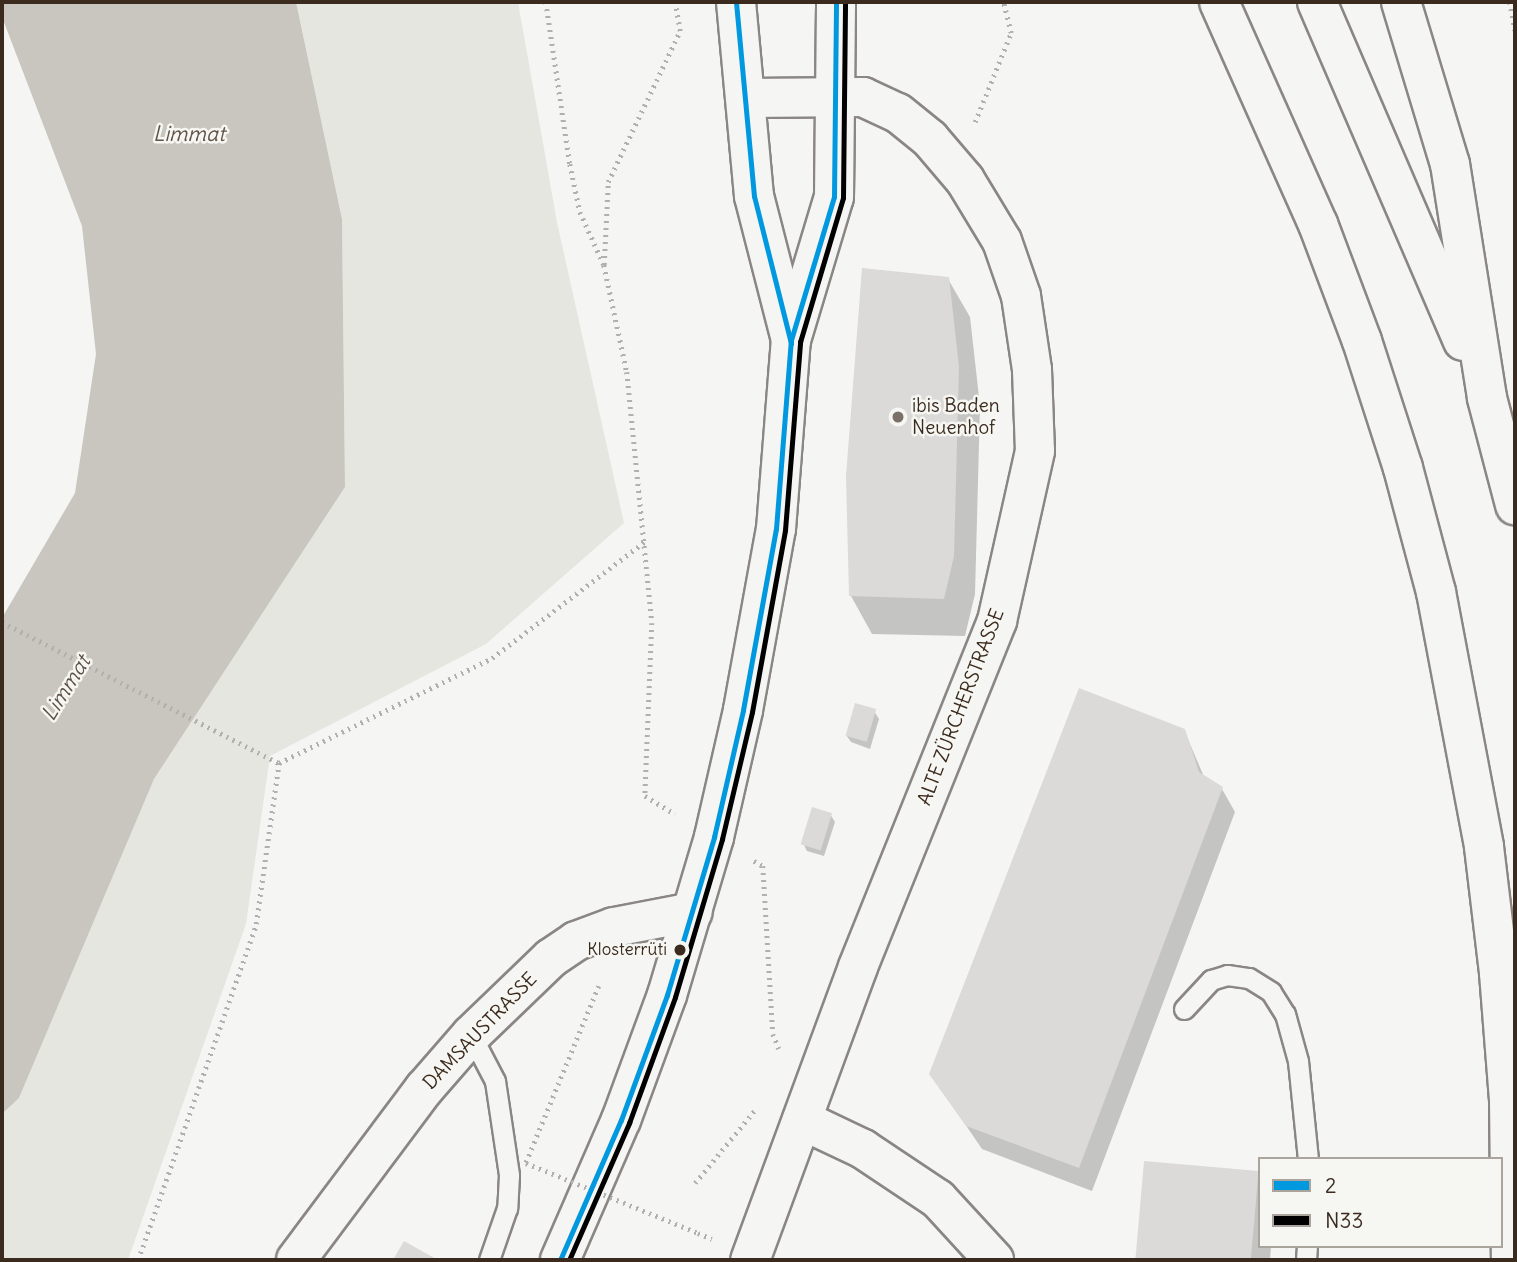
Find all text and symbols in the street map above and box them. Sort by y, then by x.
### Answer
water label: Limmat [153,121,225,147]
place label: ibis Baden Neuenhof [912,395,1000,439]
marker: ibis Baden Neuenhof [890,409,906,425]
street label: ALTE ZÜRCHERSTRASSE [913,606,1009,808]
water label: Limmat [36,651,96,725]
place label: Klosterrüti [587,940,667,960]
marker: Klosterrüti [673,943,687,957]
street label: DAMSAUSTRASSE [418,968,542,1094]
legend [1258,1157,1503,1248]
text: 2 [1325,1172,1337,1199]
text: N33 [1325,1207,1363,1234]

